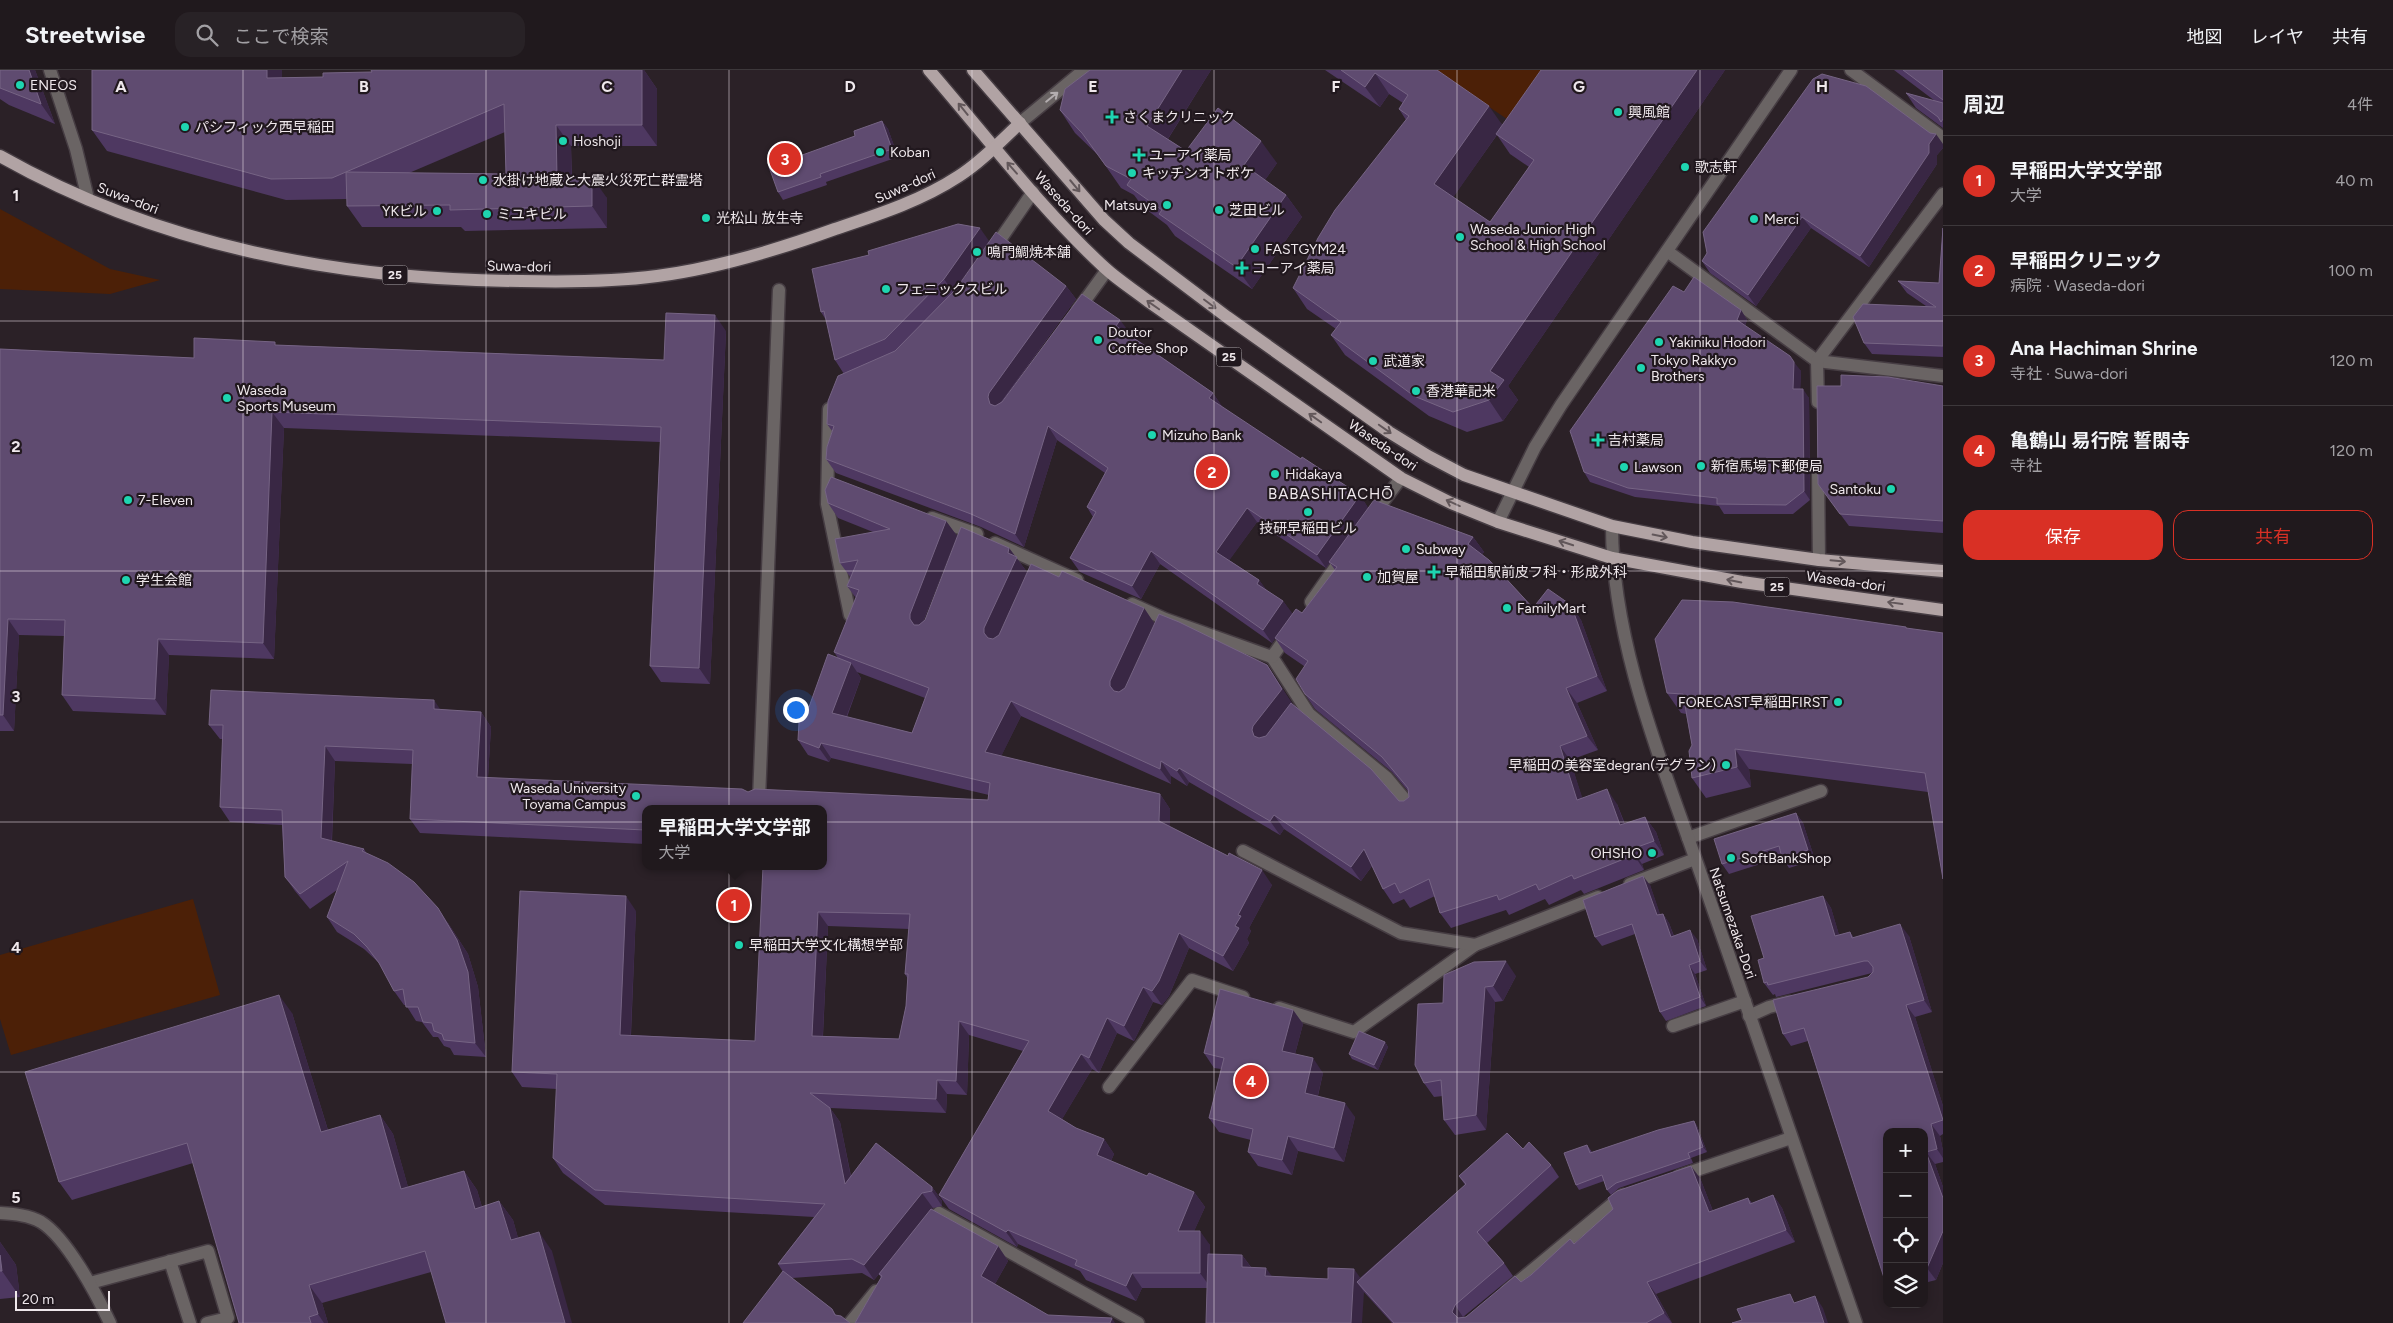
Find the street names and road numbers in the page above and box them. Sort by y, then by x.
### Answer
street label: Suwa-dori [872,166,938,207]
street label: Waseda-dori [1031,168,1097,239]
street label: Suwa-dori [95,179,161,218]
street label: Suwa-dori [487,257,551,276]
road number: 25 [382,266,408,284]
road number: 25 [1216,348,1242,366]
street label: Waseda-dori [1345,416,1420,475]
street label: Waseda-dori [1805,568,1887,595]
road number: 25 [1764,578,1790,596]
street label: Natsumezaka-Dori [1706,865,1760,981]

